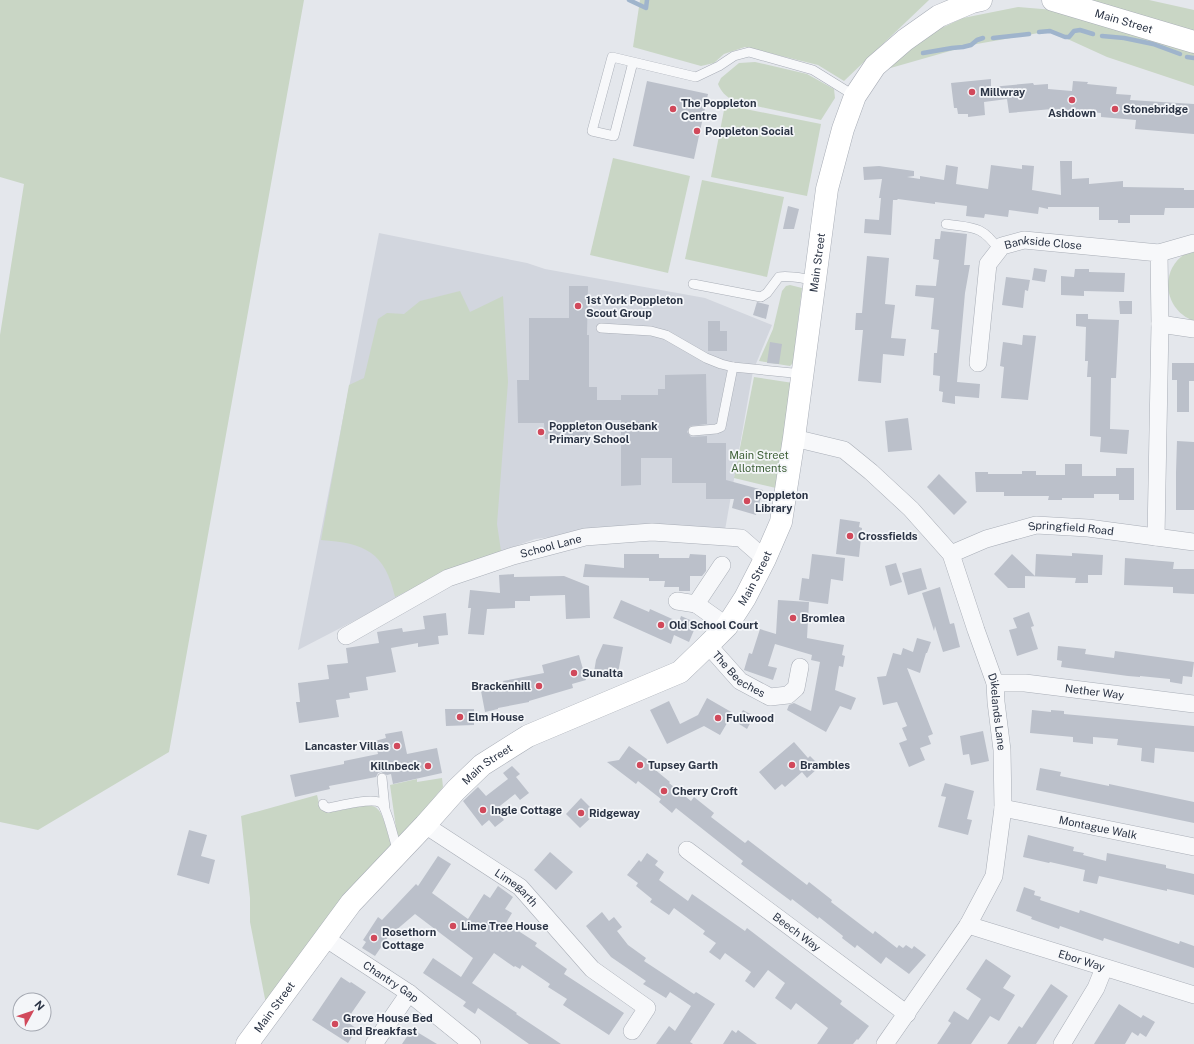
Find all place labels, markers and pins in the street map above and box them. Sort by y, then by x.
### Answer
place label: Millwray [980,86,1026,98]
marker: Millwray [967,87,977,97]
marker: Ashdown [1067,95,1077,105]
place label: The Poppleton Centre [681,97,756,122]
place label: Stonebridge [1123,103,1188,115]
marker: The Poppleton Centre [668,104,678,114]
marker: Stonebridge [1110,104,1120,114]
place label: Ashdown [1048,107,1096,119]
place label: Poppleton Social [705,125,794,137]
marker: Poppleton Social [692,126,702,136]
place label: 1st York Poppleton Scout Group [586,294,683,319]
marker: 1st York Poppleton Scout Group [573,301,583,311]
place label: Poppleton Ousebank Primary School [549,420,658,445]
marker: Poppleton Ousebank Primary School [536,427,546,437]
place label: Poppleton Library [755,489,808,514]
marker: Poppleton Library [742,496,752,506]
place label: Crossfields [858,530,918,542]
marker: Crossfields [845,531,855,541]
place label: Bromlea [801,612,845,624]
marker: Bromlea [788,613,798,623]
place label: Old School Court [669,619,759,631]
marker: Old School Court [656,620,666,630]
place label: Sunalta [582,667,623,679]
marker: Sunalta [569,668,579,678]
place label: Brackenhill [471,680,531,692]
marker: Brackenhill [534,681,544,691]
place label: Elm House [468,711,524,723]
marker: Elm House [455,712,465,722]
place label: Fullwood [726,712,774,724]
marker: Fullwood [713,713,723,723]
place label: Lancaster Villas [305,740,389,752]
marker: Lancaster Villas [392,741,402,751]
place label: Tupsey Garth [648,759,718,771]
place label: Brambles [800,759,850,771]
place label: Killnbeck [370,760,421,772]
marker: Tupsey Garth [635,760,645,770]
marker: Brambles [787,760,797,770]
marker: Killnbeck [423,761,433,771]
place label: Cherry Croft [672,785,738,797]
marker: Cherry Croft [659,786,669,796]
place label: Ingle Cottage [491,804,562,816]
marker: Ingle Cottage [478,805,488,815]
place label: Ridgeway [589,807,641,819]
marker: Ridgeway [576,808,586,818]
place label: Lime Tree House [461,920,549,932]
marker: Lime Tree House [448,921,458,931]
place label: Rosethorn Cottage [382,926,436,951]
marker: Rosethorn Cottage [369,933,379,943]
place label: Grove House Bed and Breakfast [343,1012,433,1037]
marker: Grove House Bed and Breakfast [330,1019,340,1029]

